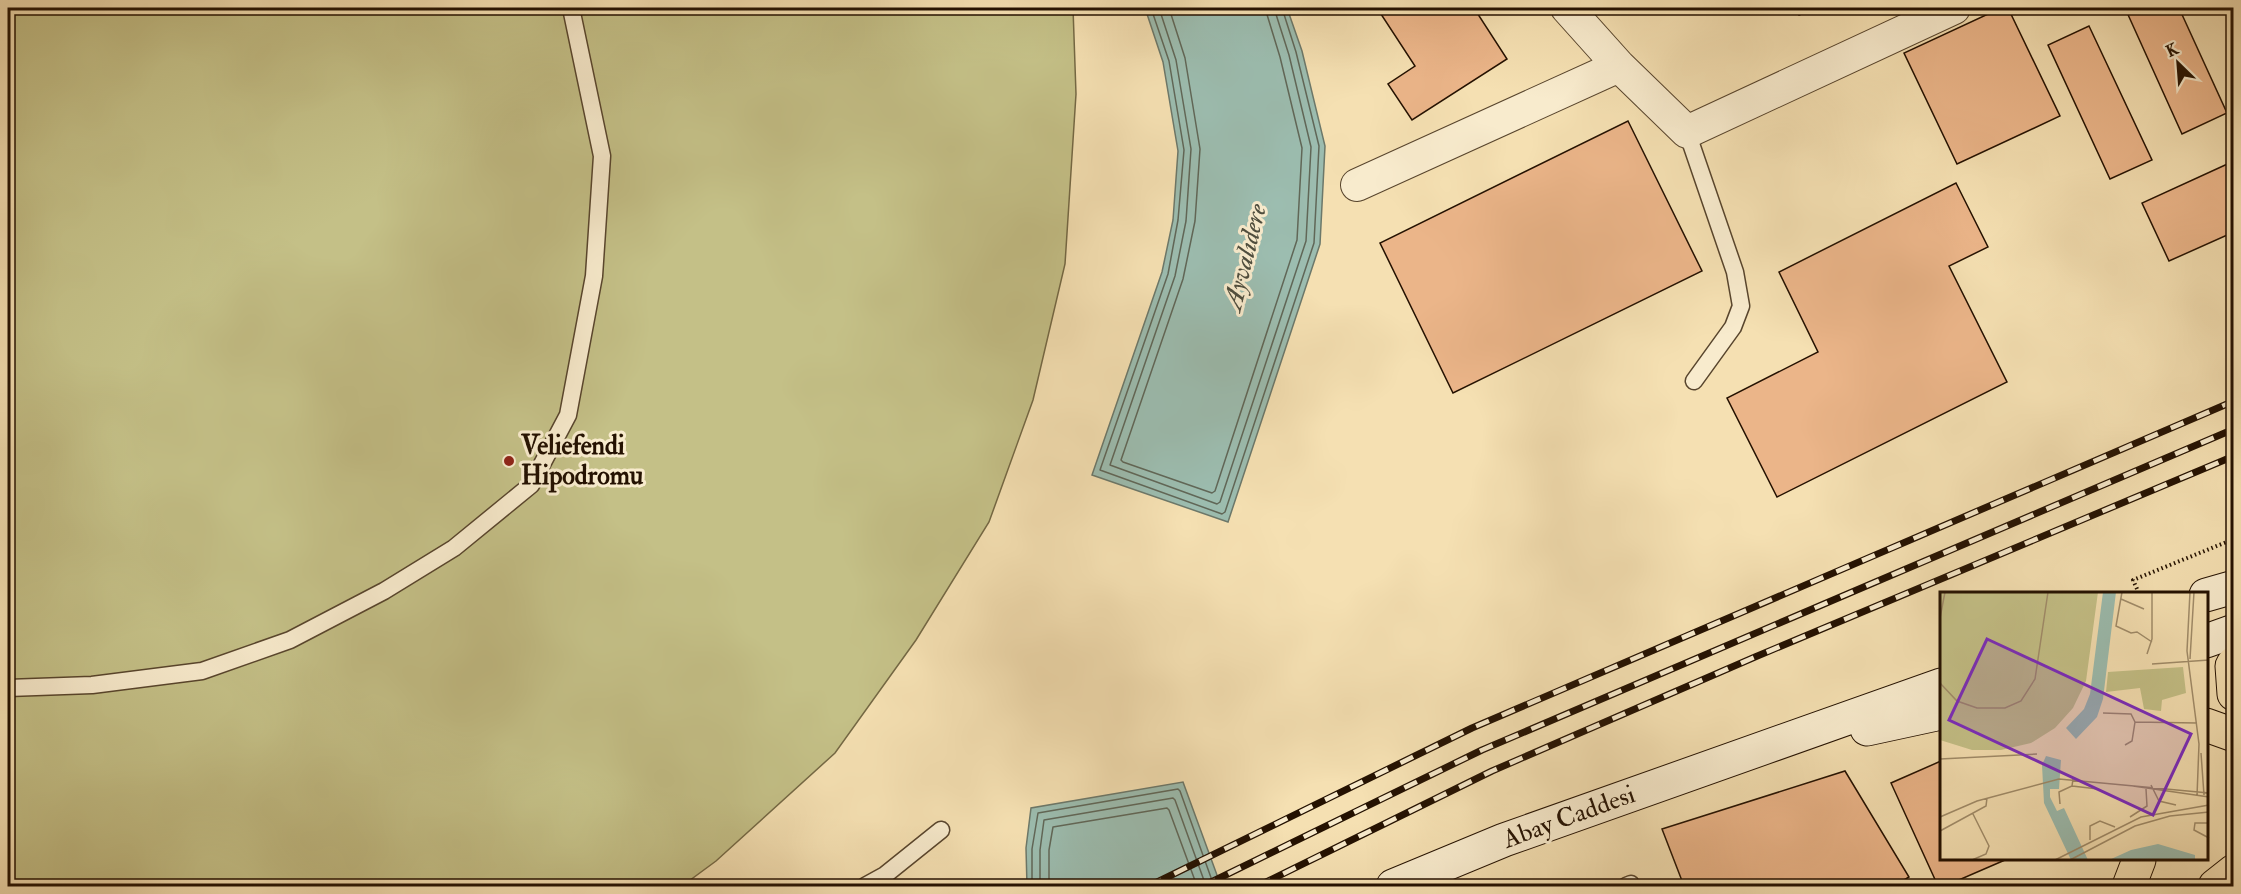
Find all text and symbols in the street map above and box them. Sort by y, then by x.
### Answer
north arrow [2148,33,2208,93]
text: K [2163,39,2182,62]
water label: Ayvalıdere [1215,199,1274,316]
place label: Veliefendi Hipodromu [520,430,644,493]
marker: Veliefendi Hipodromu [502,454,516,468]
inset map [1940,592,2208,861]
street label: Abay Caddesi [1497,778,1640,856]

